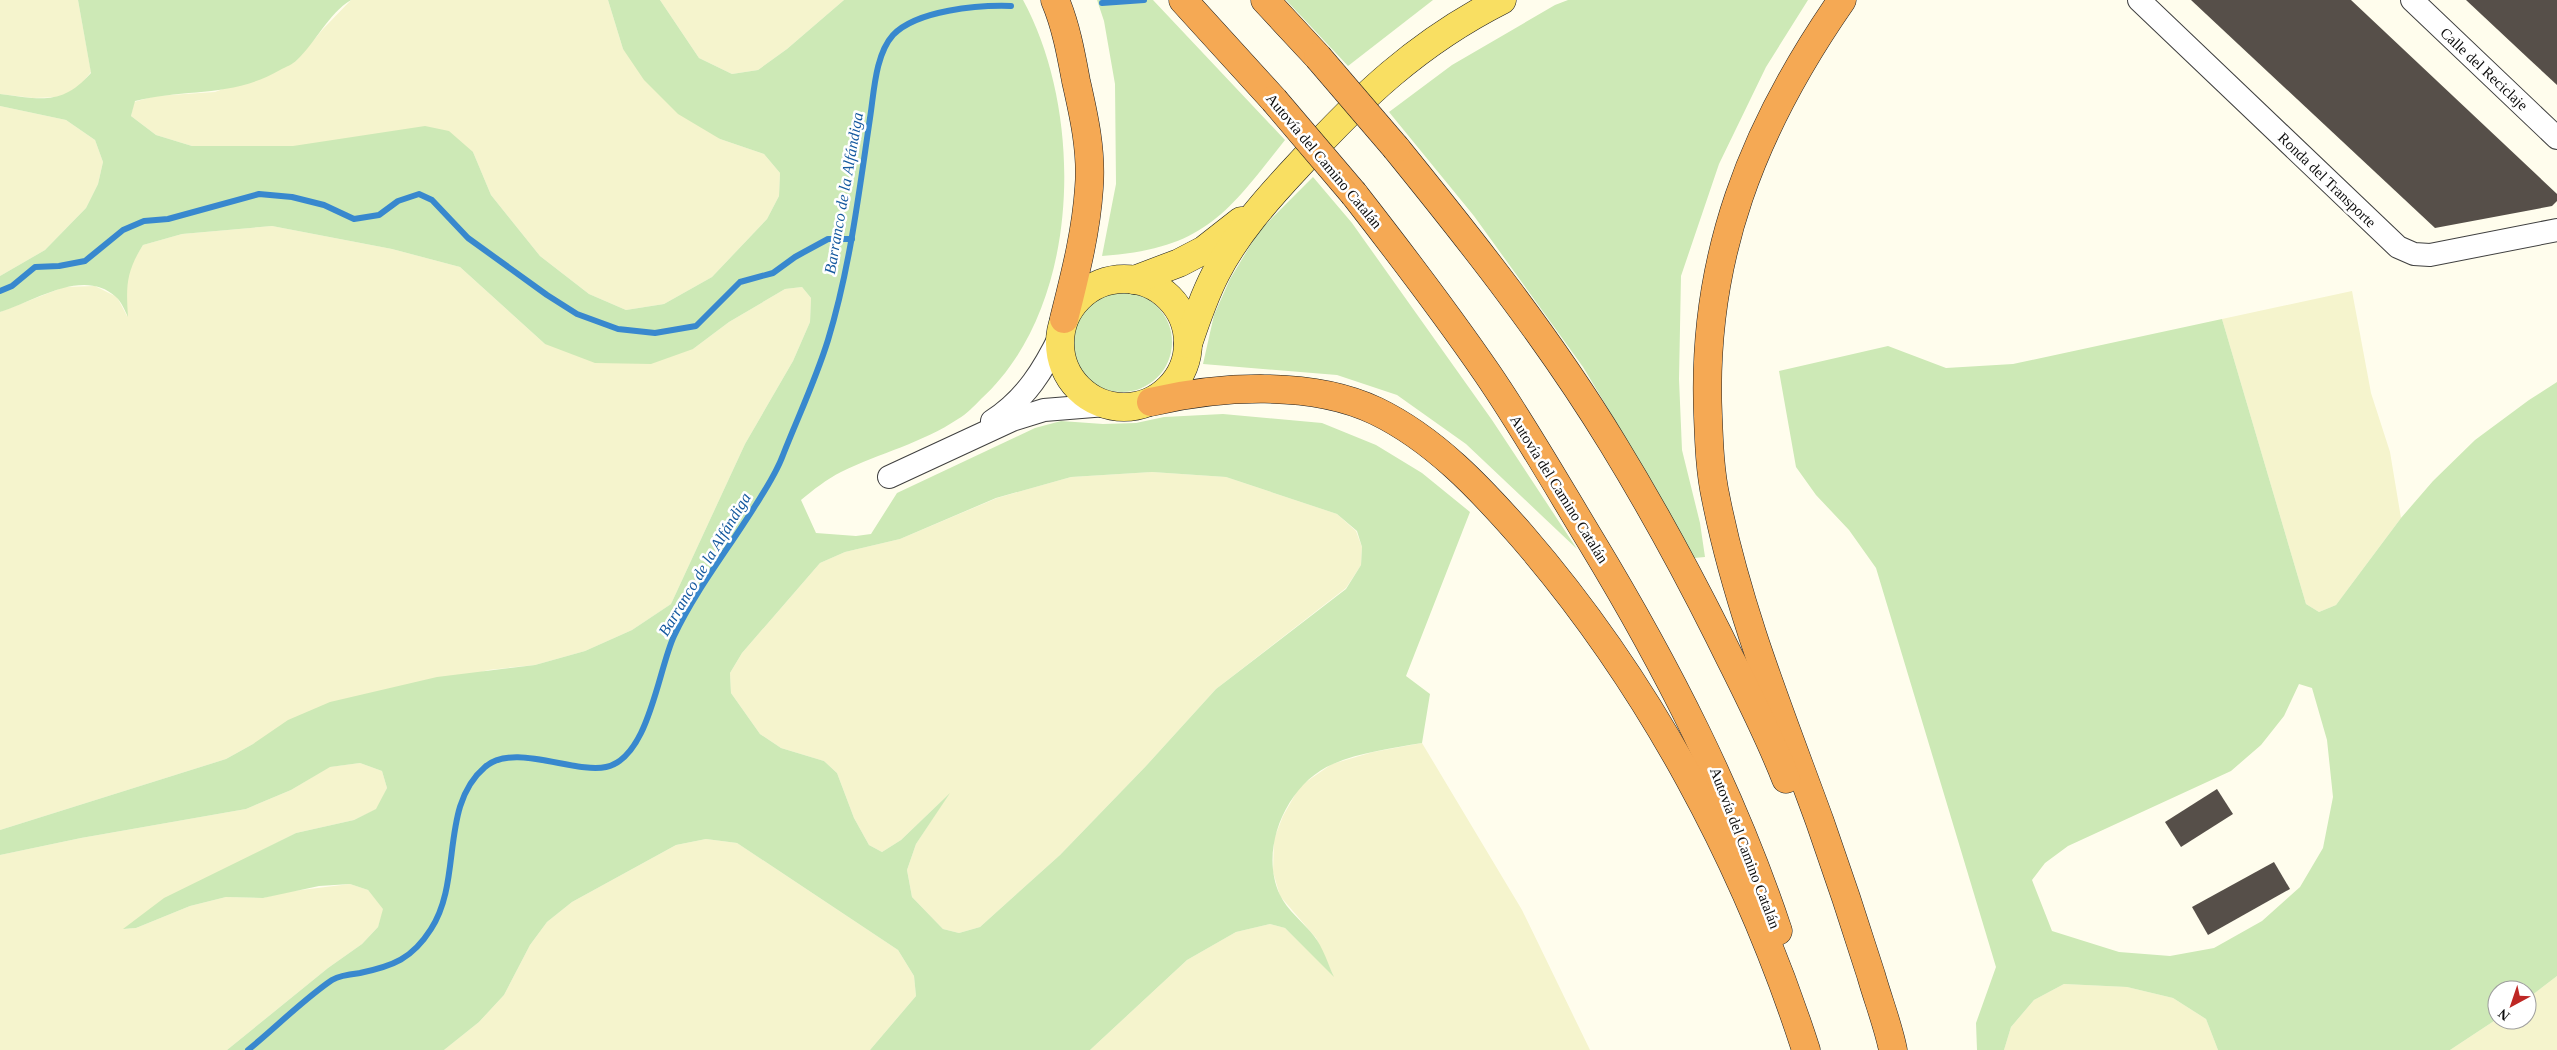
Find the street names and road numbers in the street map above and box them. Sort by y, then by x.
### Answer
street label: Calle del Reciclaje [2437,25,2531,114]
street label: Autovía del Camino Catalán [1263,90,1385,232]
street label: Ronda del Transporte [2275,129,2379,231]
street label: Autovía del Camino Catalán [1507,412,1611,566]
street label: Autovía del Camino Catalán [1707,765,1783,931]

